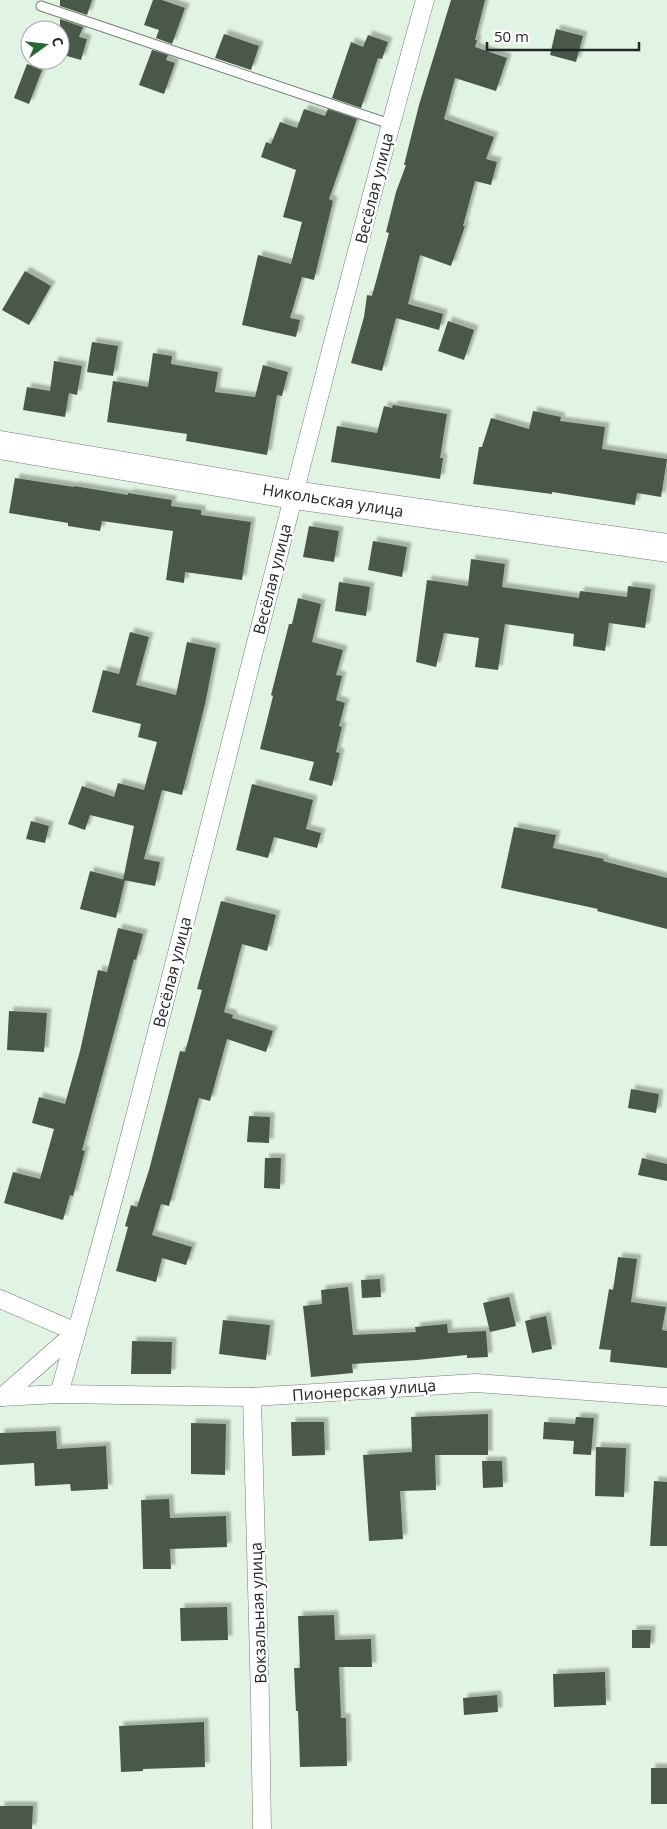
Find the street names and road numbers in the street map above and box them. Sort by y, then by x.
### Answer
street label: Весёлая улица [350,130,398,246]
street label: Никольская улица [261,478,405,522]
street label: Весёлая улица [248,521,296,637]
street label: Весёлая улица [148,914,196,1030]
street label: Пионерская улица [291,1374,437,1406]
street label: Вокзальная улица [245,1542,271,1684]

